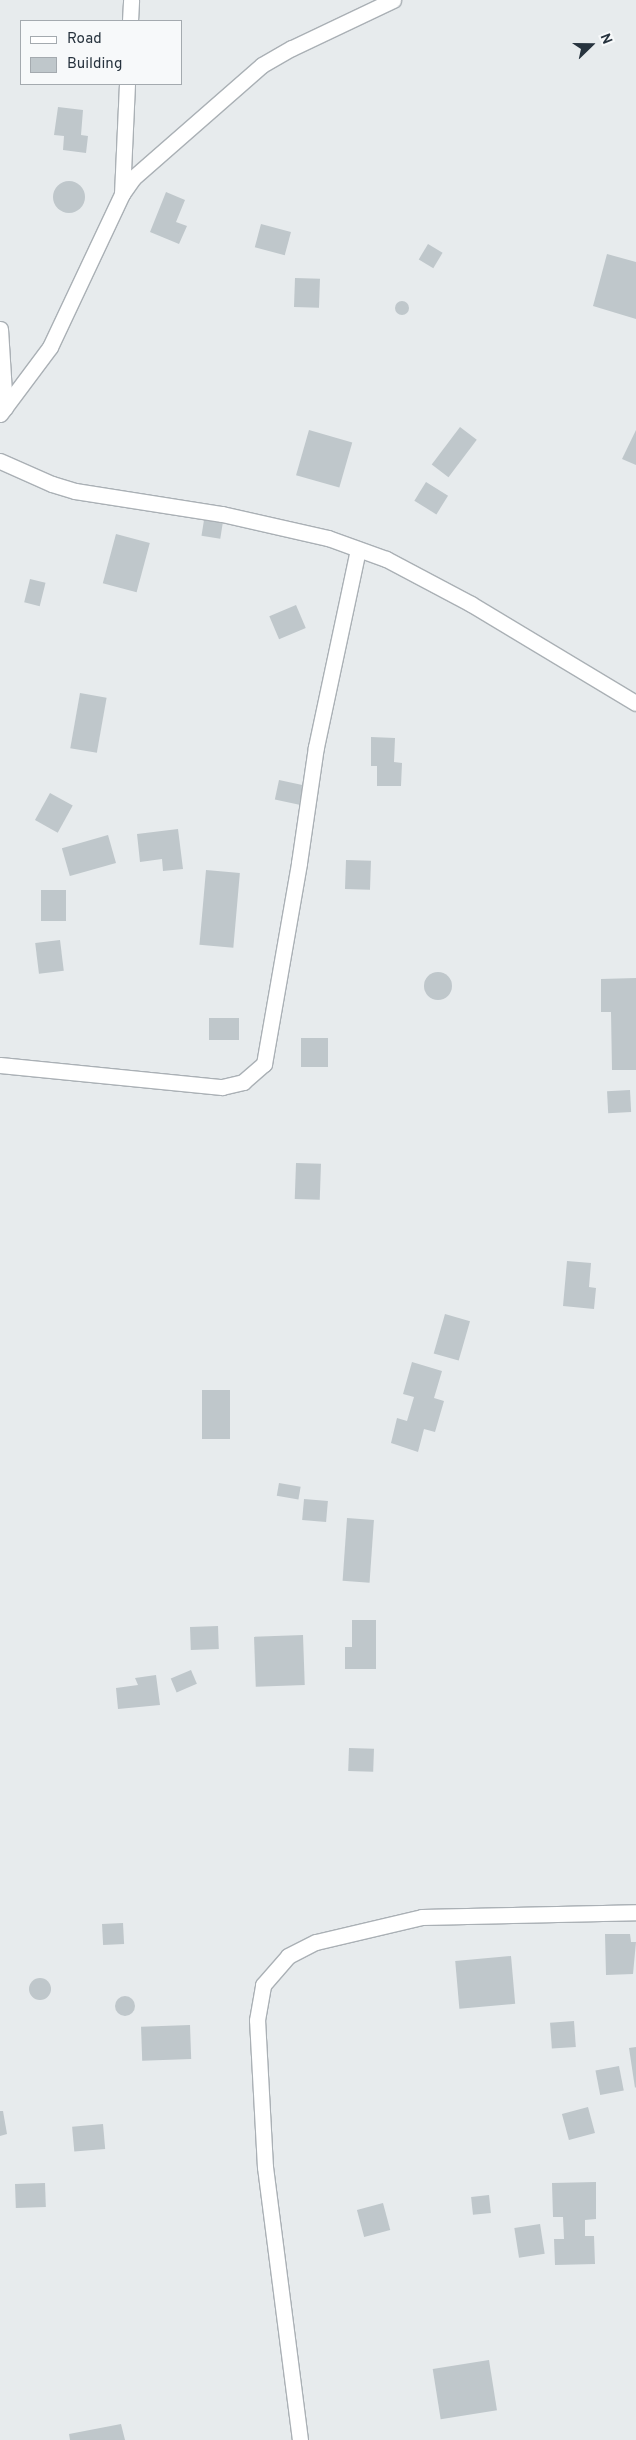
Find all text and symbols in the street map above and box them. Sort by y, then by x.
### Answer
legend [20,20,182,85]
north arrow [566,20,616,70]
text: Road [67,30,102,49]
text: N [596,31,615,47]
text: Building [67,55,122,74]

